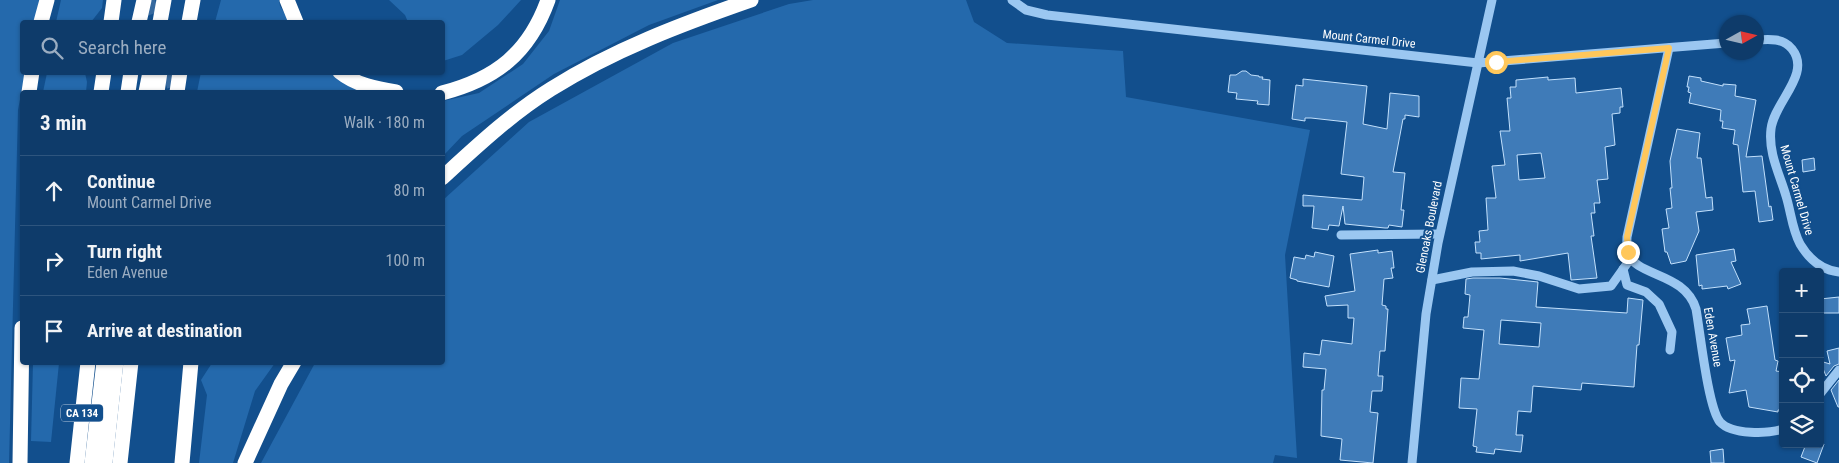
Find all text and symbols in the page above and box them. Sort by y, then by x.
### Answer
north arrow [1719,15,1764,60]
search box [20,20,445,75]
street label: Mount Carmel Drive [1322,27,1417,51]
icon: search [38,34,66,62]
text: Search here [78,36,166,59]
route start [1485,51,1508,74]
text: 3 min [40,111,87,135]
text: Walk · 180 m [344,113,425,132]
street label: Mount Carmel Drive [1777,143,1817,237]
text: Continue [87,170,155,193]
icon: ahead [40,177,68,205]
street label: Glenoaks Boulevard [1413,180,1445,274]
text: 80 m [393,181,425,200]
text: Mount Carmel Drive [87,193,211,212]
text: Turn right [87,240,162,263]
route end [1617,241,1640,264]
icon: right [40,247,68,275]
text: 100 m [386,251,425,270]
text: Eden Avenue [87,263,168,282]
map controls [1779,268,1824,448]
button: + [1779,268,1824,313]
street label: Eden Avenue [1701,306,1725,368]
button: − [1779,313,1824,358]
icon: arrive [40,317,68,345]
text: Arrive at destination [87,319,242,342]
button: locate [1779,358,1824,403]
button: layers [1779,403,1824,448]
road number: CA 134 [61,404,103,422]

